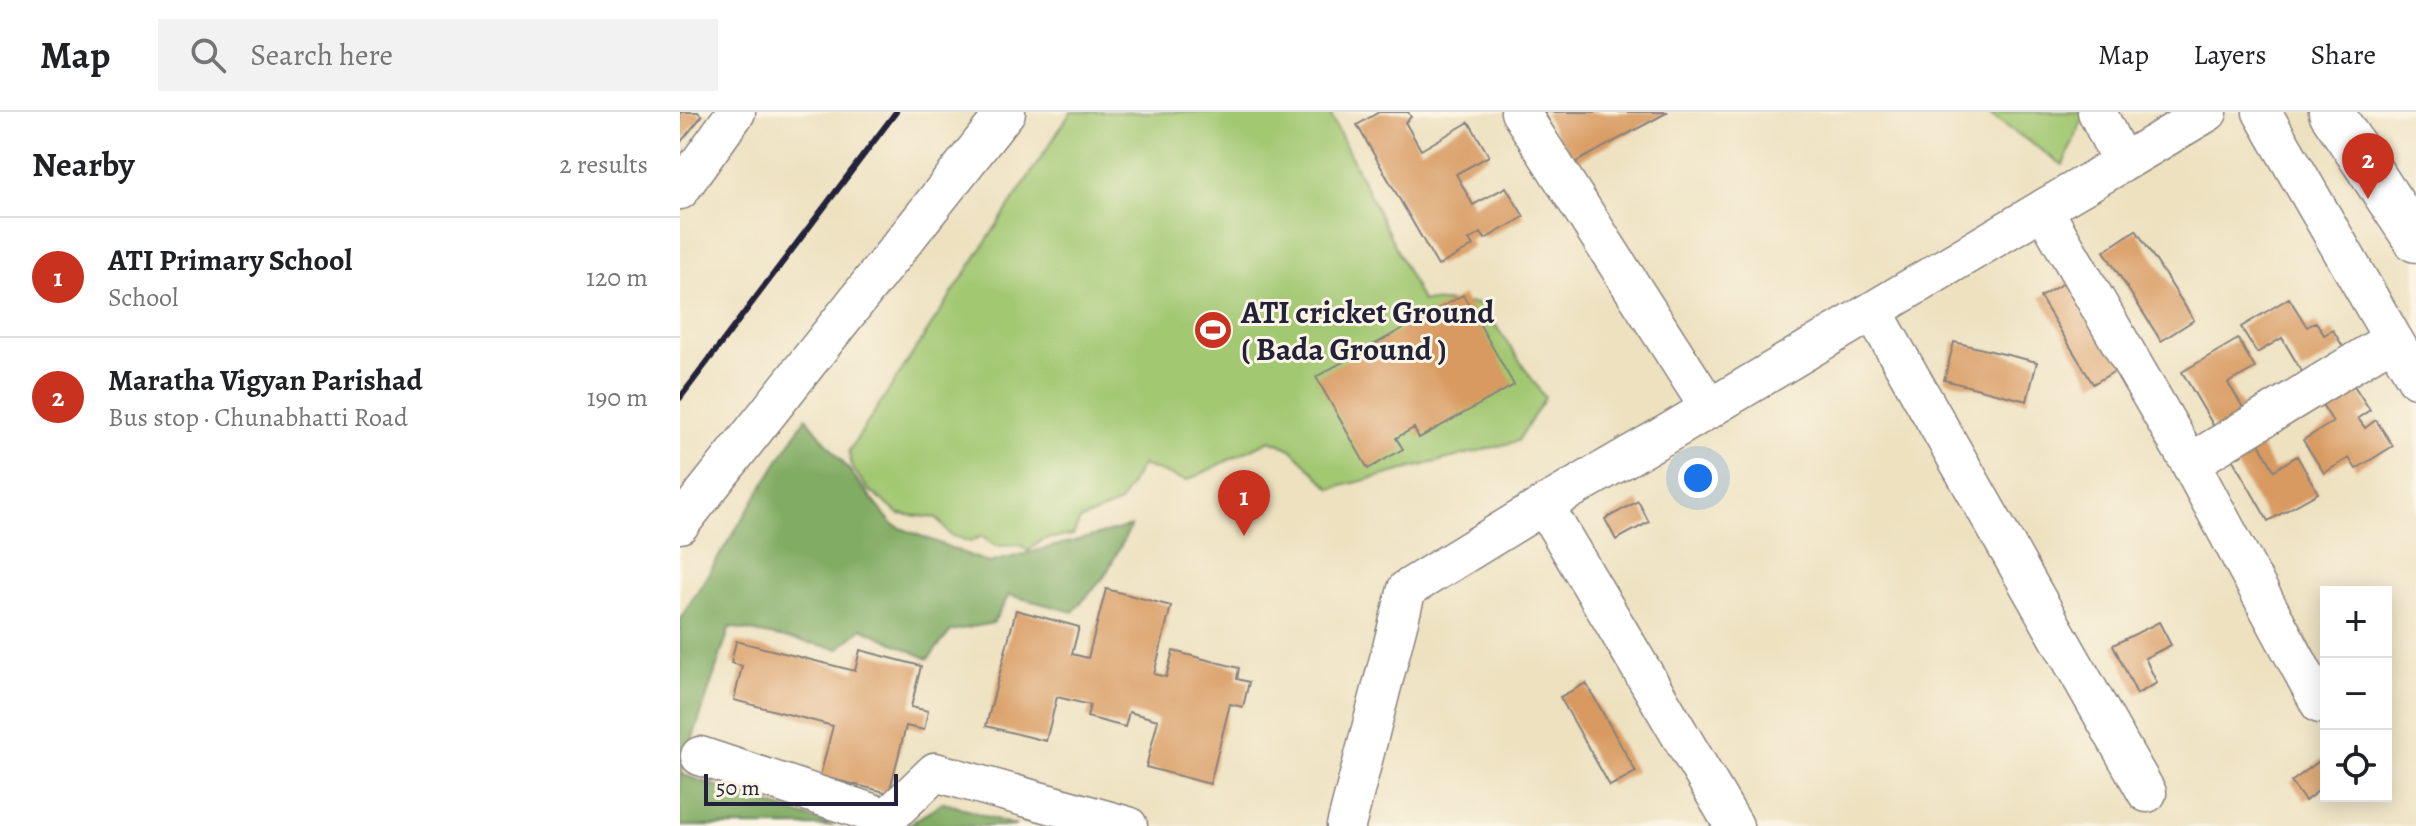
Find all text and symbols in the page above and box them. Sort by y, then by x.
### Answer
search box [158,19,718,91]
text: Map [40,29,110,81]
icon: search [186,33,230,77]
text: Search here [250,35,393,75]
text: Map [2098,36,2149,74]
text: Layers [2193,36,2266,74]
text: Share [2310,36,2376,74]
pin: 2 [2342,133,2394,199]
text: Nearby [32,141,135,188]
text: 2 results [559,147,648,182]
text: ATI Primary School [108,240,352,280]
text: 1 [53,260,63,295]
text: 120 m [586,260,648,295]
text: School [108,280,178,315]
place label: ATI cricket Ground ( Bada Ground ) [1240,290,1495,371]
sports icon: ATI cricket Ground ( Bada Ground ) [1192,309,1234,351]
text: Maratha Vigyan Parishad [108,360,423,400]
text: 2 [52,380,64,415]
text: 190 m [587,380,648,415]
text: Bus stop · Chunabhatti Road [108,400,408,435]
your location [1678,458,1718,498]
pin: 1 [1218,470,1270,536]
map controls [2320,586,2392,802]
button: + [2320,586,2392,658]
button: − [2320,658,2392,730]
button: locate [2320,730,2392,802]
scale bar [704,770,898,806]
text: 50 m [716,773,760,803]

